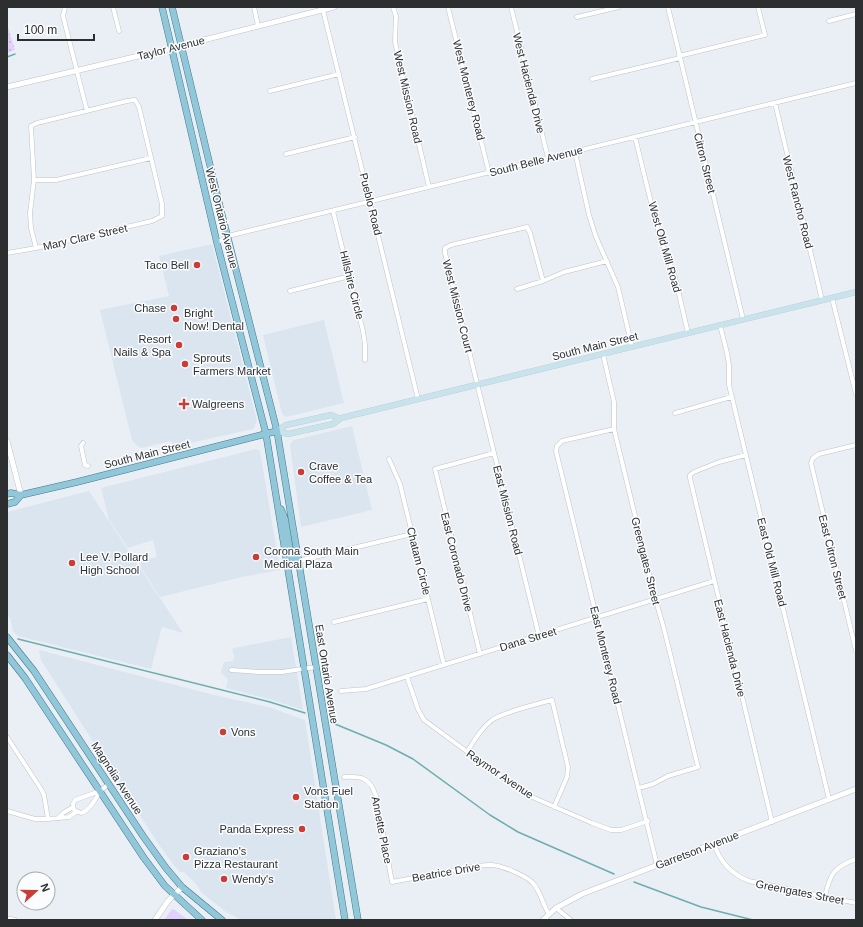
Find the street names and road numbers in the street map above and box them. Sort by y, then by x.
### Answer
street label: West Hacienda Drive [511,32,547,134]
street label: Taylor Avenue [136,34,206,62]
street label: West Monterey Road [451,39,487,141]
street label: West Mission Road [392,50,424,144]
street label: Citron Street [692,132,718,194]
street label: South Belle Avenue [488,144,584,178]
street label: West Rancho Road [781,154,815,250]
street label: West Ontario Avenue [204,166,240,270]
street label: Pueblo Road [357,172,385,236]
street label: West Old Mill Road [646,200,684,294]
street label: Mary Clare Street [42,221,128,253]
street label: Hillshire Circle [338,249,366,321]
street label: West Mission Court [441,258,475,354]
street label: South Main Street [551,330,639,362]
street label: South Main Street [103,438,191,470]
street label: East Mission Road [491,464,525,556]
street label: East Coronado Drive [439,511,475,613]
street label: East Citron Street [817,513,849,601]
street label: Greengates Street [629,516,663,606]
street label: East Old Mill Road [755,516,789,608]
street label: Chatam Circle [405,526,433,596]
street label: East Hacienda Drive [712,598,748,698]
street label: East Monterey Road [588,605,624,705]
street label: East Ontario Avenue [313,623,341,725]
street label: Dana Street [498,625,558,653]
street label: Magnolia Avenue [89,739,145,817]
street label: Raymor Avenue [464,747,536,801]
street label: Annette Place [370,795,394,865]
street label: Garretson Avenue [654,829,740,871]
street label: Beatrice Drive [411,860,481,884]
street label: Greengates Street [755,878,845,906]

